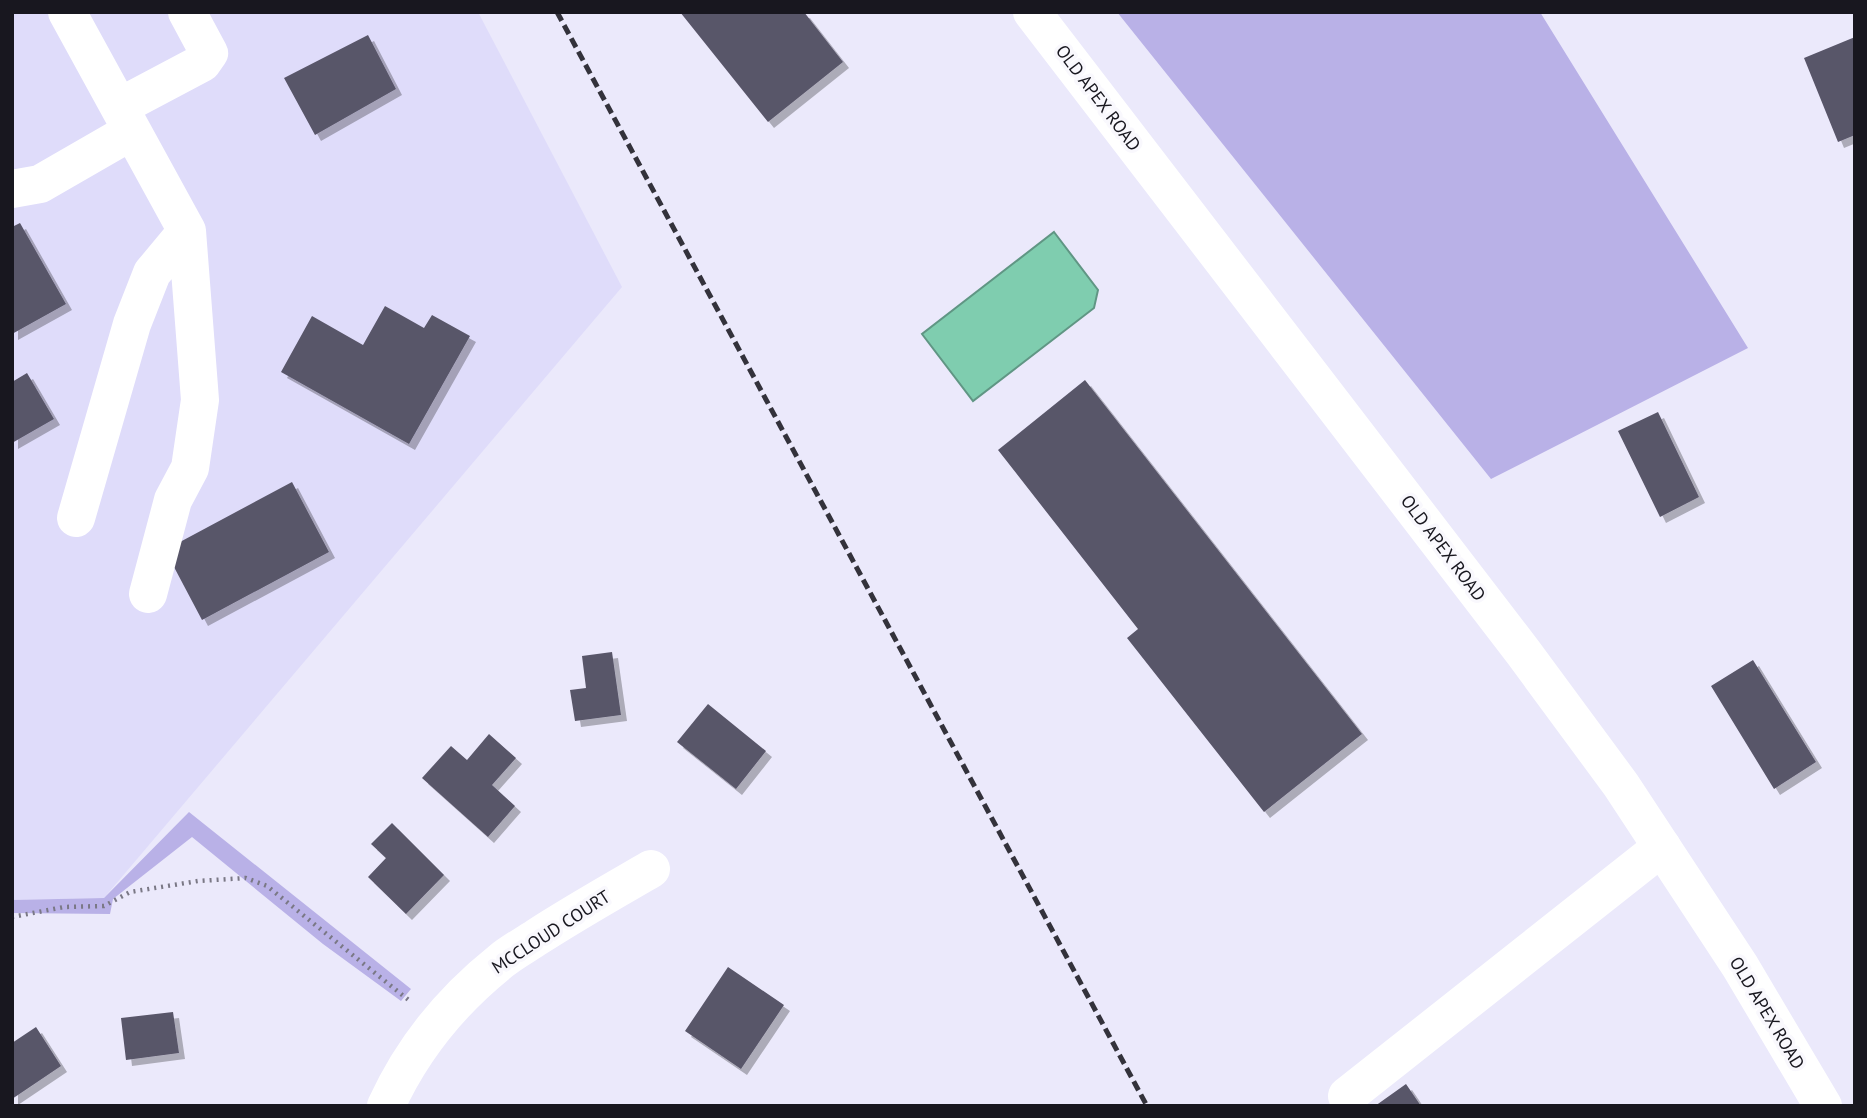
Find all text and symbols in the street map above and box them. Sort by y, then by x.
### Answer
street label: OLD APEX ROAD [1051,40,1146,155]
street label: OLD APEX ROAD [1396,490,1491,605]
street label: MCCLOUD COURT [487,885,614,978]
street label: OLD APEX ROAD [1725,952,1810,1073]

